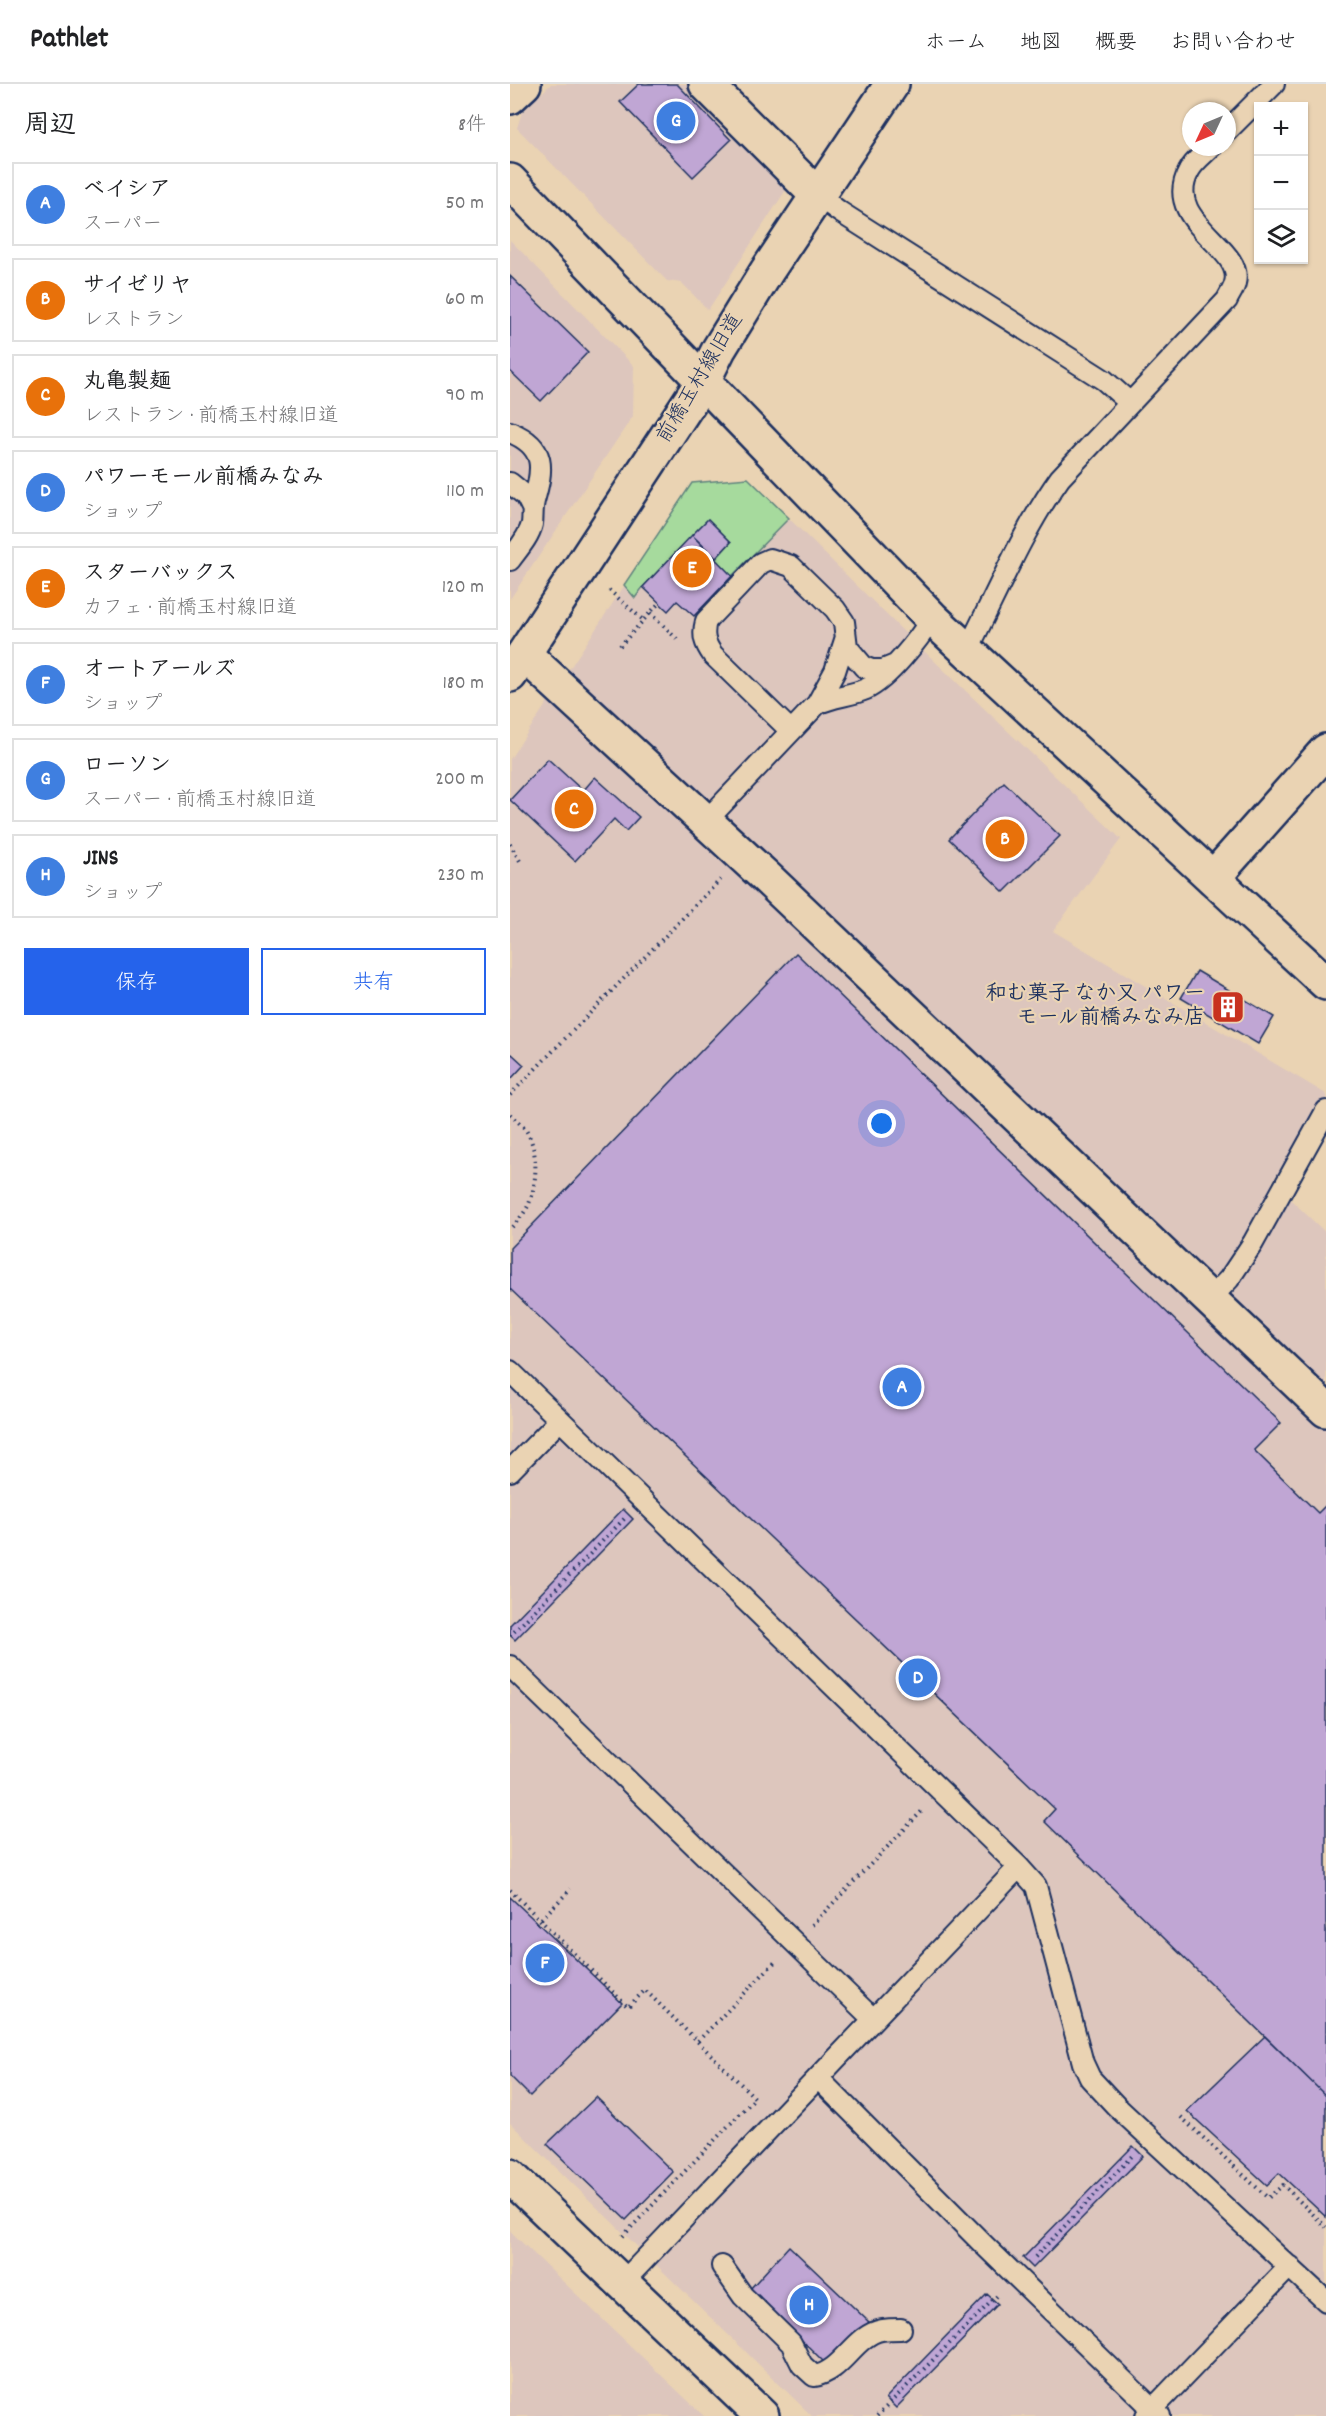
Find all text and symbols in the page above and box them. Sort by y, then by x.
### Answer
text: Pathlet [30,21,108,61]
text: ホーム [925,29,987,59]
text: 地図 [1020,29,1062,59]
text: 概要 [1095,29,1137,59]
text: お問い合わせ [1170,29,1296,59]
pin: G [656,99,696,144]
north arrow [1182,102,1236,156]
map controls [1254,102,1308,264]
button: + [1254,102,1308,156]
text: 周辺 [24,108,76,145]
text: 8件 [458,112,486,140]
button: − [1254,156,1308,210]
text: ベイシア [83,175,171,206]
text: A [40,190,51,218]
text: 50 m [446,190,484,218]
button: layers [1254,210,1308,264]
text: スーパー [83,211,162,239]
text: サイゼリヤ [83,271,192,302]
text: B [41,286,50,314]
text: 60 m [445,286,484,314]
text: レストラン [83,307,185,335]
street label: 前橋玉村線旧道 [650,308,752,450]
text: 丸亀製麺 [83,367,171,398]
text: C [41,382,50,410]
text: 90 m [446,382,484,410]
text: レストラン · 前橋玉村線旧道 [83,403,338,431]
text: パワーモール前橋みなみ [83,463,324,494]
text: D [40,478,51,506]
text: 110 m [446,478,484,506]
text: ショップ [83,499,162,527]
pin: E [672,546,711,590]
text: スターバックス [83,559,237,590]
text: E [41,574,50,602]
text: 120 m [442,574,484,602]
text: カフェ · 前橋玉村線旧道 [83,595,297,623]
text: オートアールズ [83,655,235,686]
text: F [41,670,50,698]
text: 180 m [442,670,484,698]
text: ショップ [83,691,162,719]
text: ローソン [83,751,171,782]
text: G [40,766,51,794]
text: 200 m [435,766,484,794]
pin: C [554,786,594,832]
text: スーパー · 前橋玉村線旧道 [83,787,316,815]
pin: B [986,816,1024,861]
text: JINS [83,844,118,875]
text: H [40,862,51,890]
text: 230 m [437,862,484,890]
text: ショップ [83,880,162,908]
button: 保存 [24,948,249,1015]
button: 共有 [261,948,486,1015]
place label: 和む菓子 なか又 パワー モール前橋みなみ店 [985,980,1205,1034]
building icon: 和む菓子 なか又 パワー モール前橋みなみ店 [1210,989,1246,1025]
your location [867,1109,896,1138]
pin: A [882,1364,922,1410]
pin: D [898,1656,938,1700]
pin: F [525,1940,564,1986]
pin: H [790,2282,828,2328]

